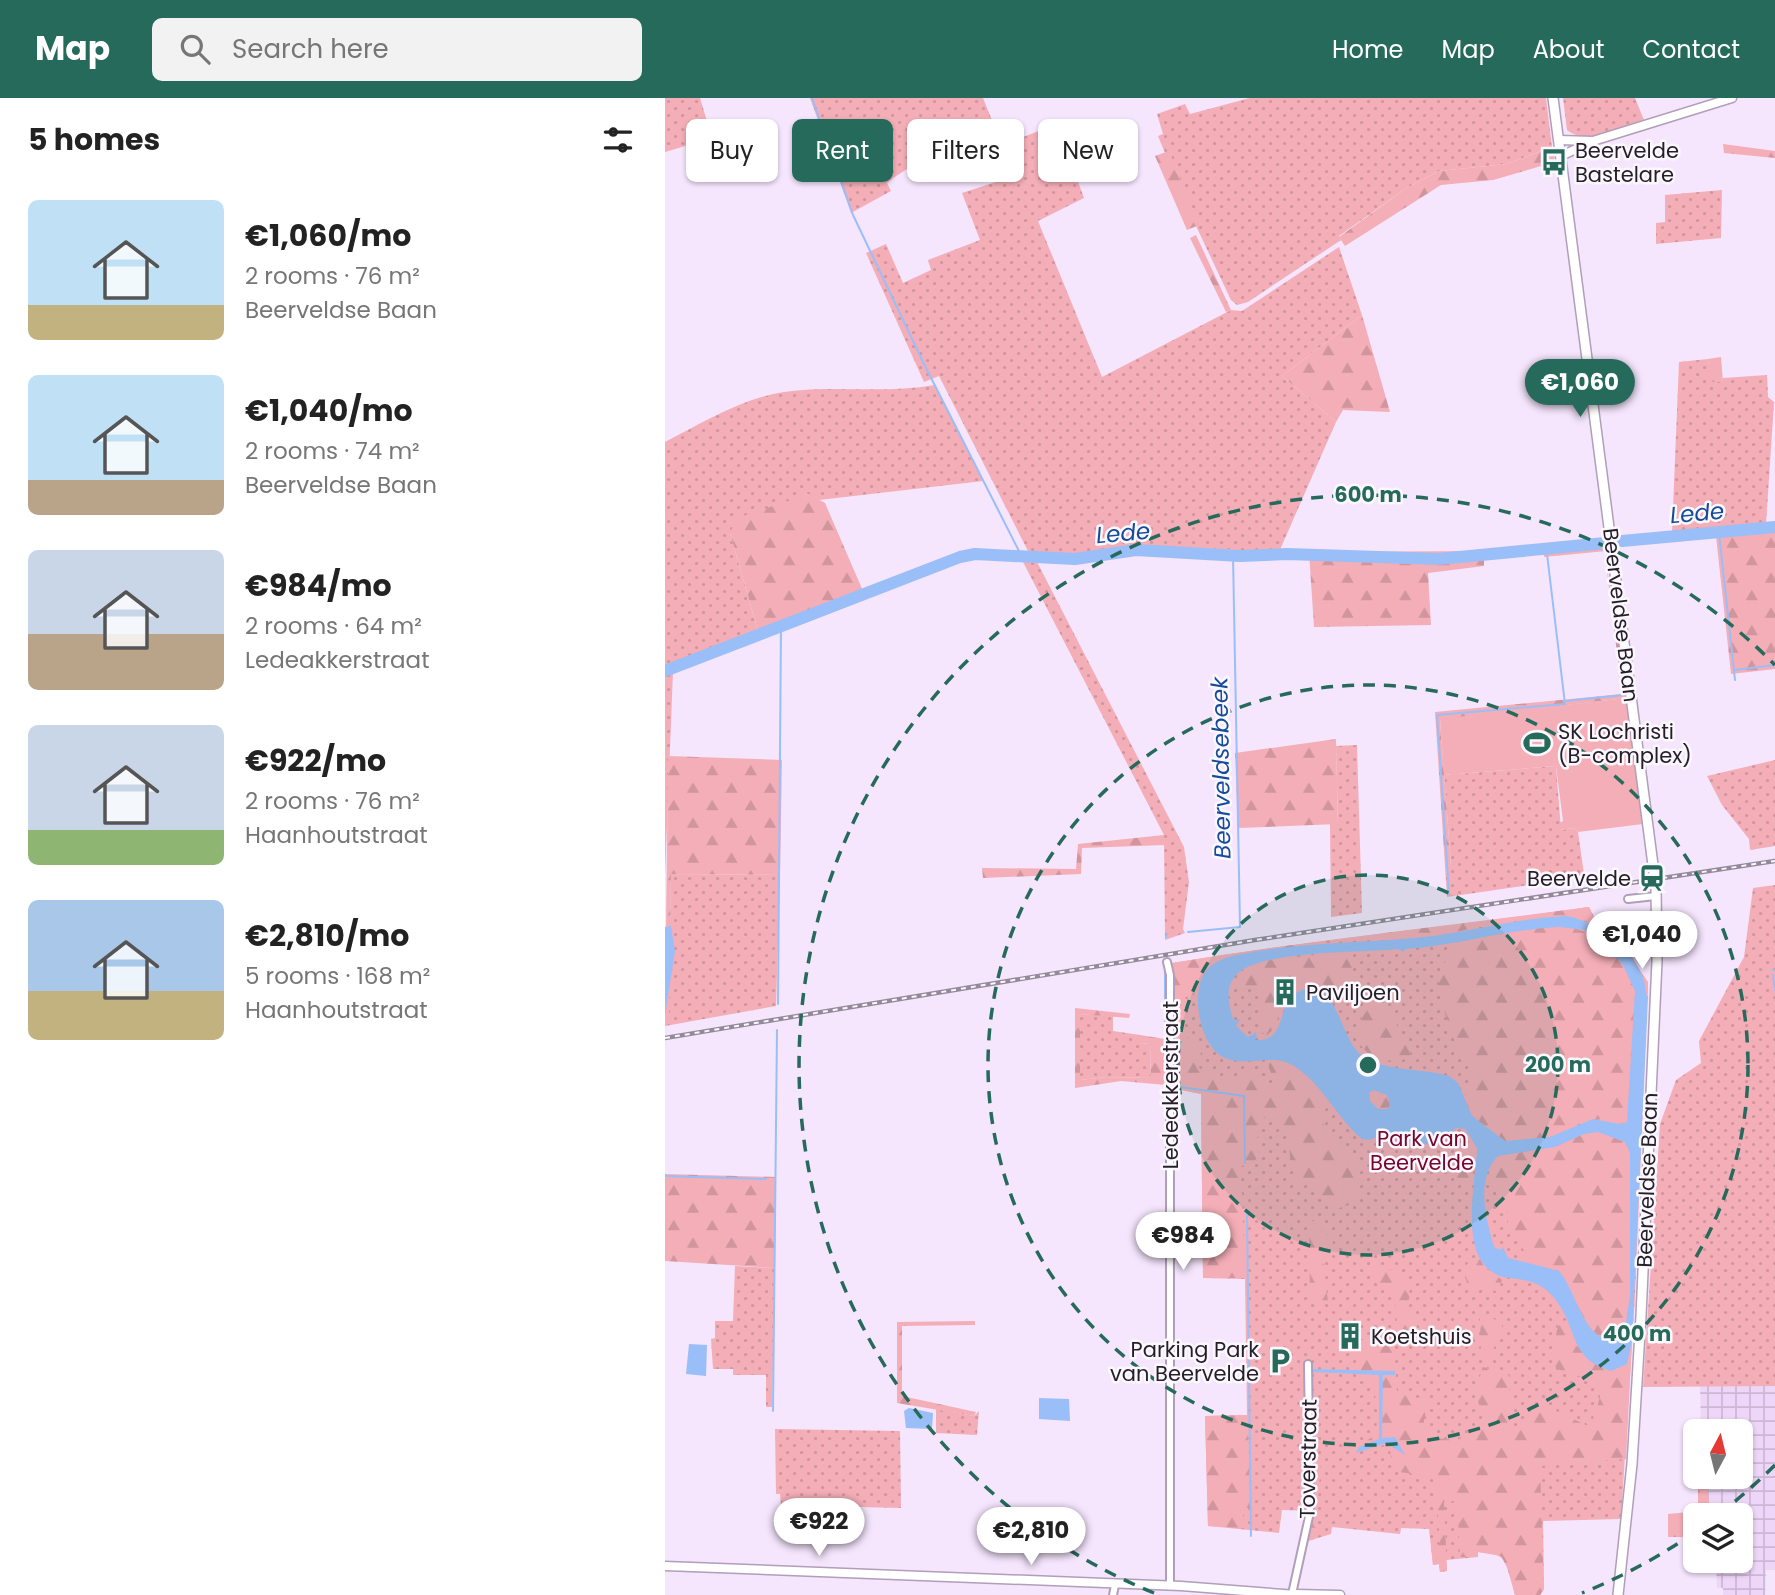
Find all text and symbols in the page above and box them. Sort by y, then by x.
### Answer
search box [152,18,642,81]
text: Map [35,25,110,72]
icon: search [176,30,214,68]
text: Search here [232,31,389,67]
text: Home [1332,33,1404,66]
text: Map [1442,33,1495,66]
text: About [1533,33,1604,66]
text: Contact [1642,33,1740,66]
text: 5 homes [28,118,160,161]
chip: Buy [686,119,778,182]
chip: Rent [792,119,893,182]
chip: Filters [907,119,1024,182]
chip: New [1038,119,1138,182]
icon: filters [599,121,637,159]
place label: Beervelde Bastelare [1575,136,1679,189]
bus stop icon: Beervelde Bastelare [1539,147,1569,177]
text: €1,060/mo [245,214,411,257]
icon: home [84,228,168,312]
text: 2 rooms · 76 m² [245,260,420,292]
text: Beerveldse Baan [245,294,437,326]
pin: €1,060 [1523,360,1637,419]
text: €1,060 [1541,366,1619,398]
text: €1,040/mo [245,389,413,432]
icon: home [84,403,168,487]
text: 2 rooms · 74 m² [245,435,420,467]
text: Beerveldse Baan [245,469,437,501]
text: 600 m [1334,480,1402,509]
water label: Lede [1669,495,1725,531]
water label: Lede [1095,515,1151,551]
street label: Beerveldse Baan [1596,526,1646,704]
text: €984/mo [245,564,392,607]
icon: home [84,578,168,662]
text: 2 rooms · 64 m² [245,610,422,642]
text: Ledeakkerstraat [245,644,430,676]
water label: Beerveldsebeek [1203,676,1239,859]
place label: SK Lochristi (B-complex) [1558,717,1692,770]
sports icon: SK Lochristi (B-complex) [1522,728,1552,758]
text: €922/mo [245,739,386,782]
icon: home [84,753,168,837]
text: 2 rooms · 76 m² [245,785,420,817]
text: Haanhoutstraat [245,819,428,851]
station icon: Beervelde [1637,863,1667,893]
place label: Beervelde [1527,864,1631,893]
pin: €1,040 [1585,912,1699,971]
text: €2,810/mo [245,914,409,957]
text: €1,040 [1602,918,1682,950]
icon: home [84,928,168,1012]
text: 5 rooms · 168 m² [245,960,430,992]
building icon: Paviljoen [1270,977,1300,1007]
place label: Paviljoen [1306,978,1400,1007]
text: Haanhoutstraat [245,994,428,1026]
street label: Ledeakkerstraat [1156,1001,1185,1169]
text: 200 m [1525,1050,1591,1079]
centre of rings [1356,1053,1380,1077]
street label: Beerveldse Baan [1629,1092,1665,1268]
park label: Park van Beervelde [1370,1124,1474,1177]
pin: €984 [1142,1212,1224,1272]
text: €984 [1152,1219,1214,1251]
text: 400 m [1603,1319,1671,1348]
building icon: Koetshuis [1335,1321,1365,1351]
place label: Koetshuis [1371,1322,1472,1351]
place label: Parking Park van Beervelde [1110,1335,1259,1388]
parking icon: Parking Park van Beervelde [1265,1346,1295,1376]
street label: Toverstraat [1292,1399,1324,1519]
north arrow [1683,1419,1753,1489]
map controls [1683,1419,1753,1573]
pin: €922 [778,1498,860,1558]
button: layers [1683,1503,1753,1573]
text: €922 [790,1505,848,1537]
pin: €2,810 [974,1508,1088,1567]
text: €2,810 [993,1514,1069,1546]

